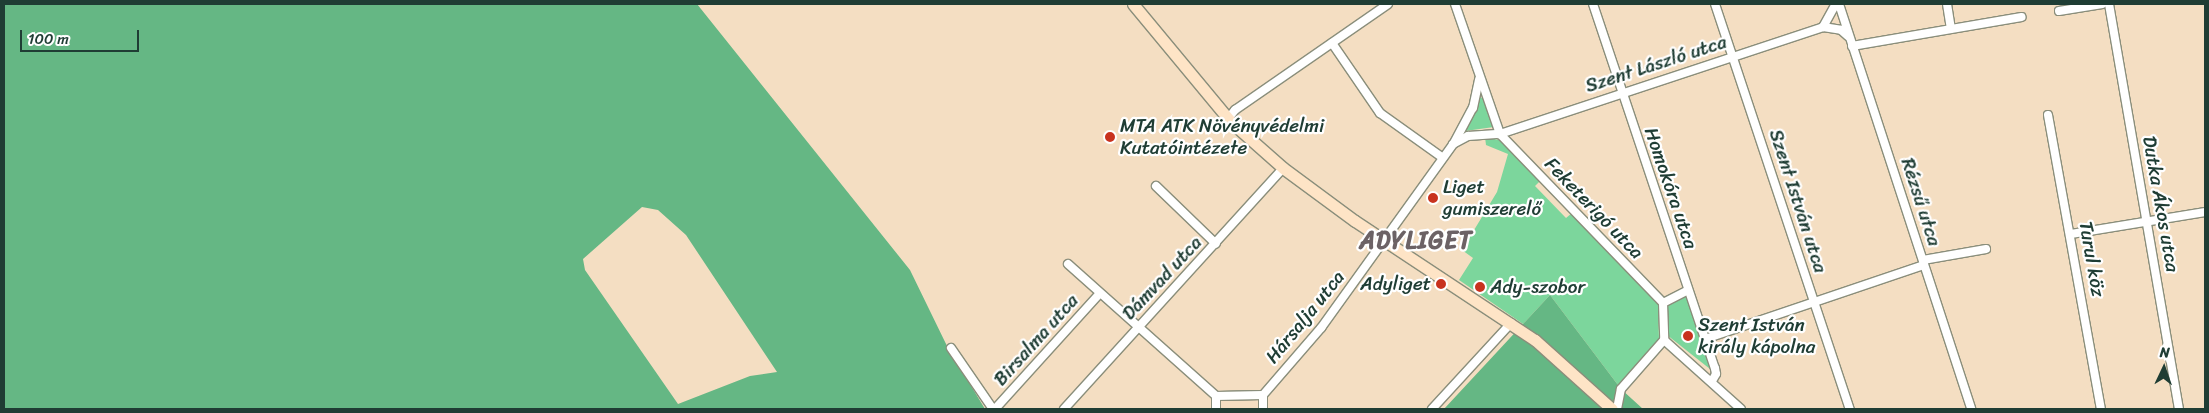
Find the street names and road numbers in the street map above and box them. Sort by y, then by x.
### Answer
street label: Szent László utca [1583,30,1729,98]
street label: Homokóra utca [1640,124,1702,252]
street label: Szent István utca [1764,127,1832,275]
street label: Dutka Ákos utca [2138,134,2184,274]
street label: Feketerigó utca [1540,153,1648,263]
street label: Rézsű utca [1896,155,1946,249]
street label: Turul köz [2074,220,2110,298]
street label: Dámvad utca [1117,231,1207,325]
street label: Hársalja utca [1261,266,1349,368]
street label: Birsalma utca [989,290,1083,390]

